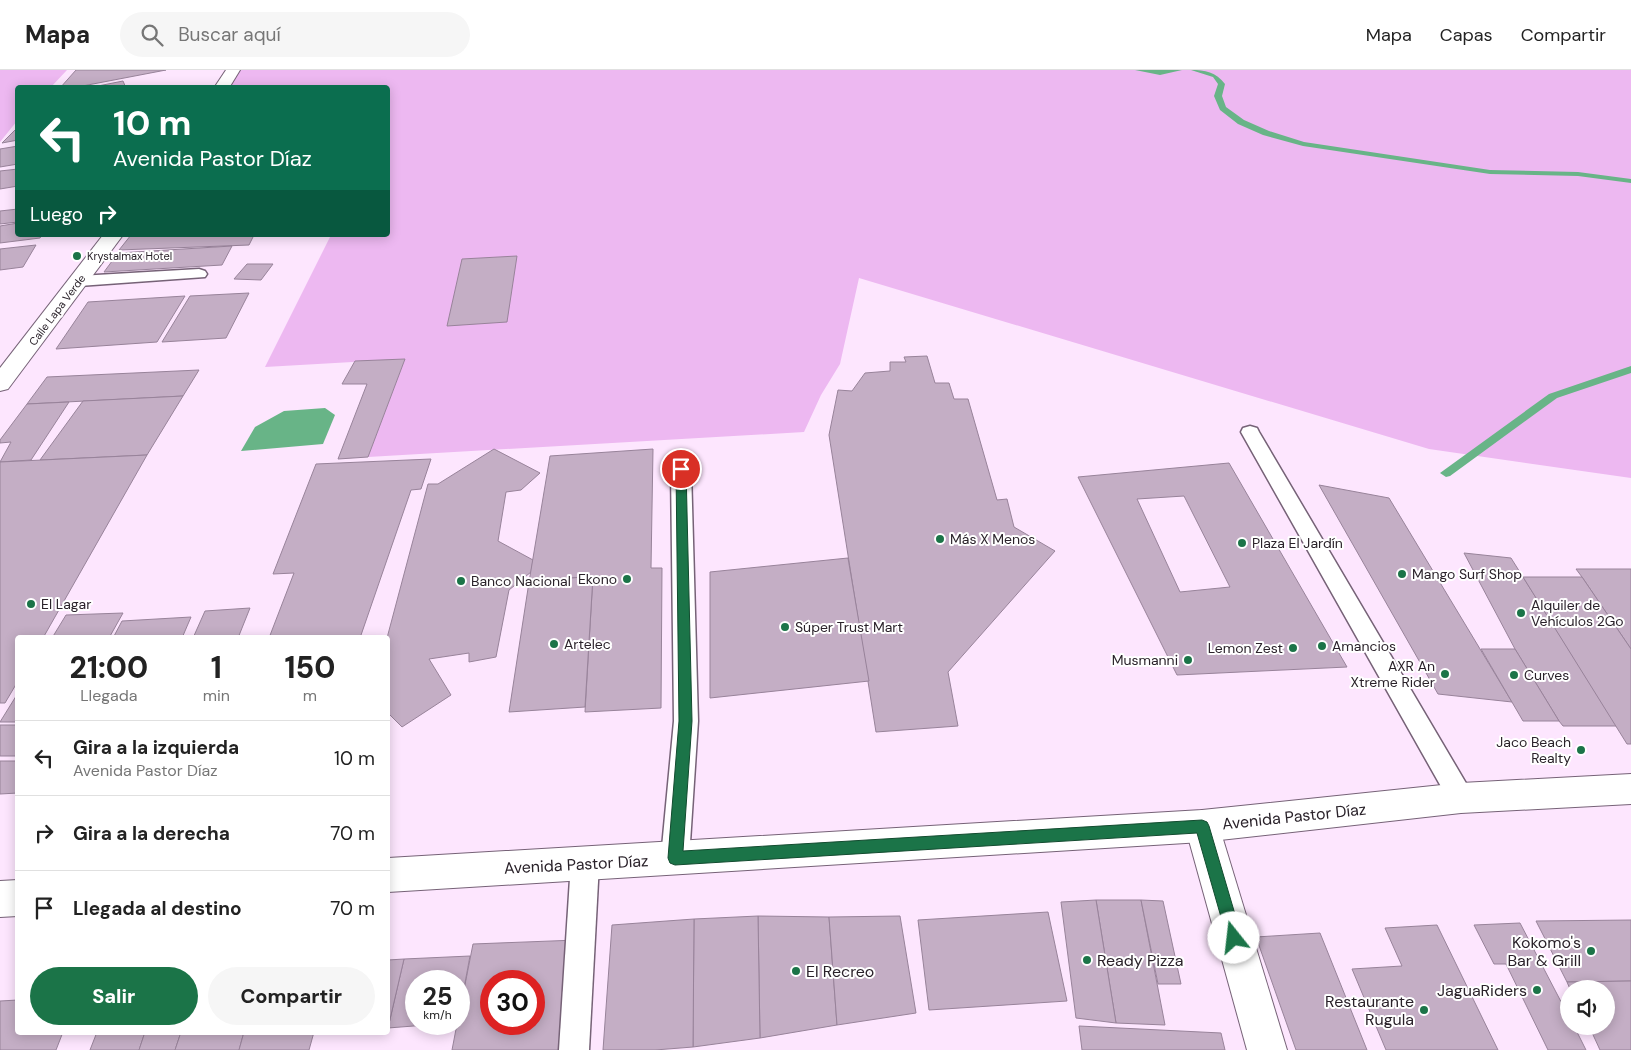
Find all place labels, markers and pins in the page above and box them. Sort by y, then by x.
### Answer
place label: Krystalmax Hotel [87,249,172,263]
marker: Krystalmax Hotel [71,250,83,262]
pin [660,448,702,490]
place label: Más X Menos [950,530,1035,548]
marker: Más X Menos [934,533,946,545]
place label: Plaza El Jardín [1252,534,1343,552]
marker: Plaza El Jardín [1236,537,1248,549]
place label: Mango Surf Shop [1412,565,1522,583]
marker: Mango Surf Shop [1396,568,1408,580]
place label: Ekono [578,570,617,588]
place label: Banco Nacional [471,572,571,590]
marker: Ekono [621,573,633,585]
marker: Banco Nacional [455,575,467,587]
place label: El Lagar [41,595,91,613]
place label: Alquiler de Vehículos 2Go [1531,596,1624,630]
marker: El Lagar [25,598,37,610]
marker: Alquiler de Vehículos 2Go [1515,607,1527,619]
place label: Súper Trust Mart [795,618,903,636]
marker: Súper Trust Mart [779,621,791,633]
place label: Artelec [564,635,611,653]
place label: Amancios [1332,637,1396,655]
marker: Artelec [548,638,560,650]
place label: Lemon Zest [1208,639,1283,657]
marker: Amancios [1316,640,1328,652]
marker: Lemon Zest [1287,642,1299,654]
place label: Musmanni [1112,651,1178,669]
marker: Musmanni [1182,654,1194,666]
place label: AXR An Xtreme Rider [1350,657,1435,691]
place label: Curves [1524,666,1569,684]
marker: AXR An Xtreme Rider [1439,668,1451,680]
marker: Curves [1508,669,1520,681]
place label: Jaco Beach Realty [1496,733,1571,767]
marker: Jaco Beach Realty [1575,744,1587,756]
place label: Kokomo's Bar & Grill [1507,932,1581,971]
marker: Kokomo's Bar & Grill [1585,945,1597,957]
place label: Ready Pizza [1097,950,1183,971]
marker: Ready Pizza [1081,954,1093,966]
place label: El Recreo [806,961,874,982]
marker: El Recreo [790,965,802,977]
place label: JaguaRiders [1437,980,1527,1001]
marker: JaguaRiders [1531,984,1543,996]
place label: Restaurante Rugula [1325,991,1414,1030]
marker: Restaurante Rugula [1418,1004,1430,1016]

